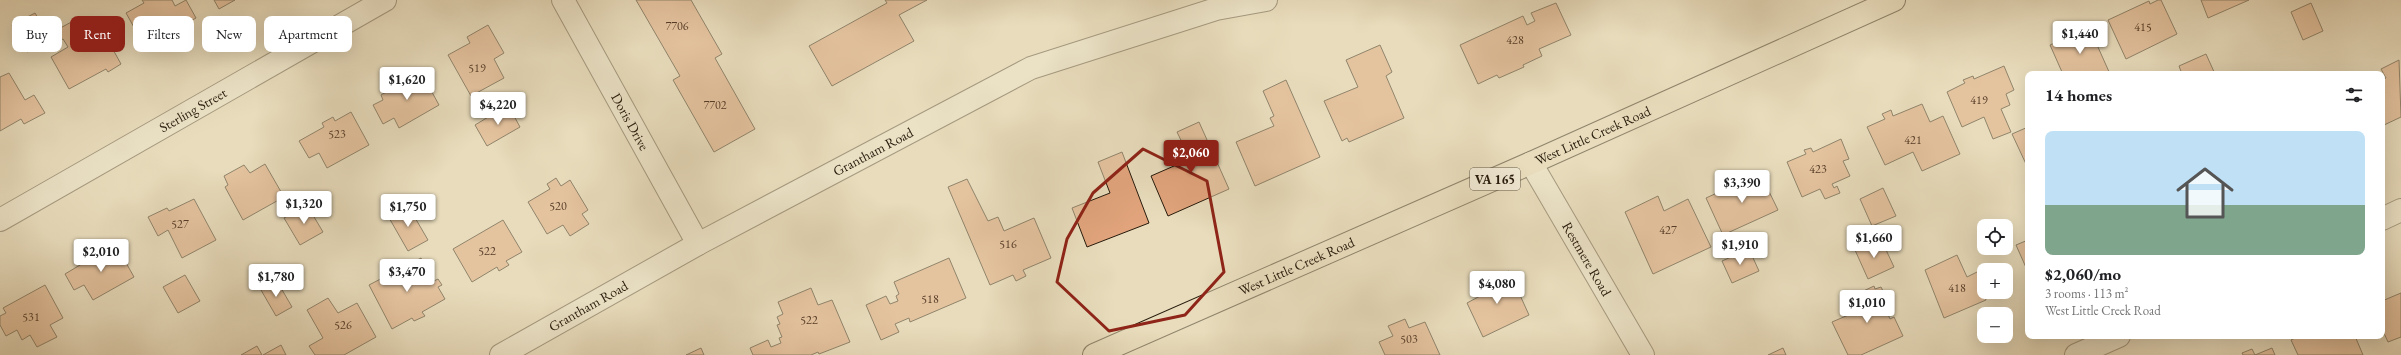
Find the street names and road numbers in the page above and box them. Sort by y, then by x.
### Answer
street label: Sterling Street [156,83,230,136]
street label: Doris Drive [607,90,654,154]
street label: West Little Creek Road [1532,101,1654,169]
street label: Grantham Road [830,123,917,180]
road number: VA 165 [1470,168,1520,190]
street label: Restmere Road [1558,218,1616,300]
street label: West Little Creek Road [1236,232,1358,299]
street label: Grantham Road [545,276,632,335]

